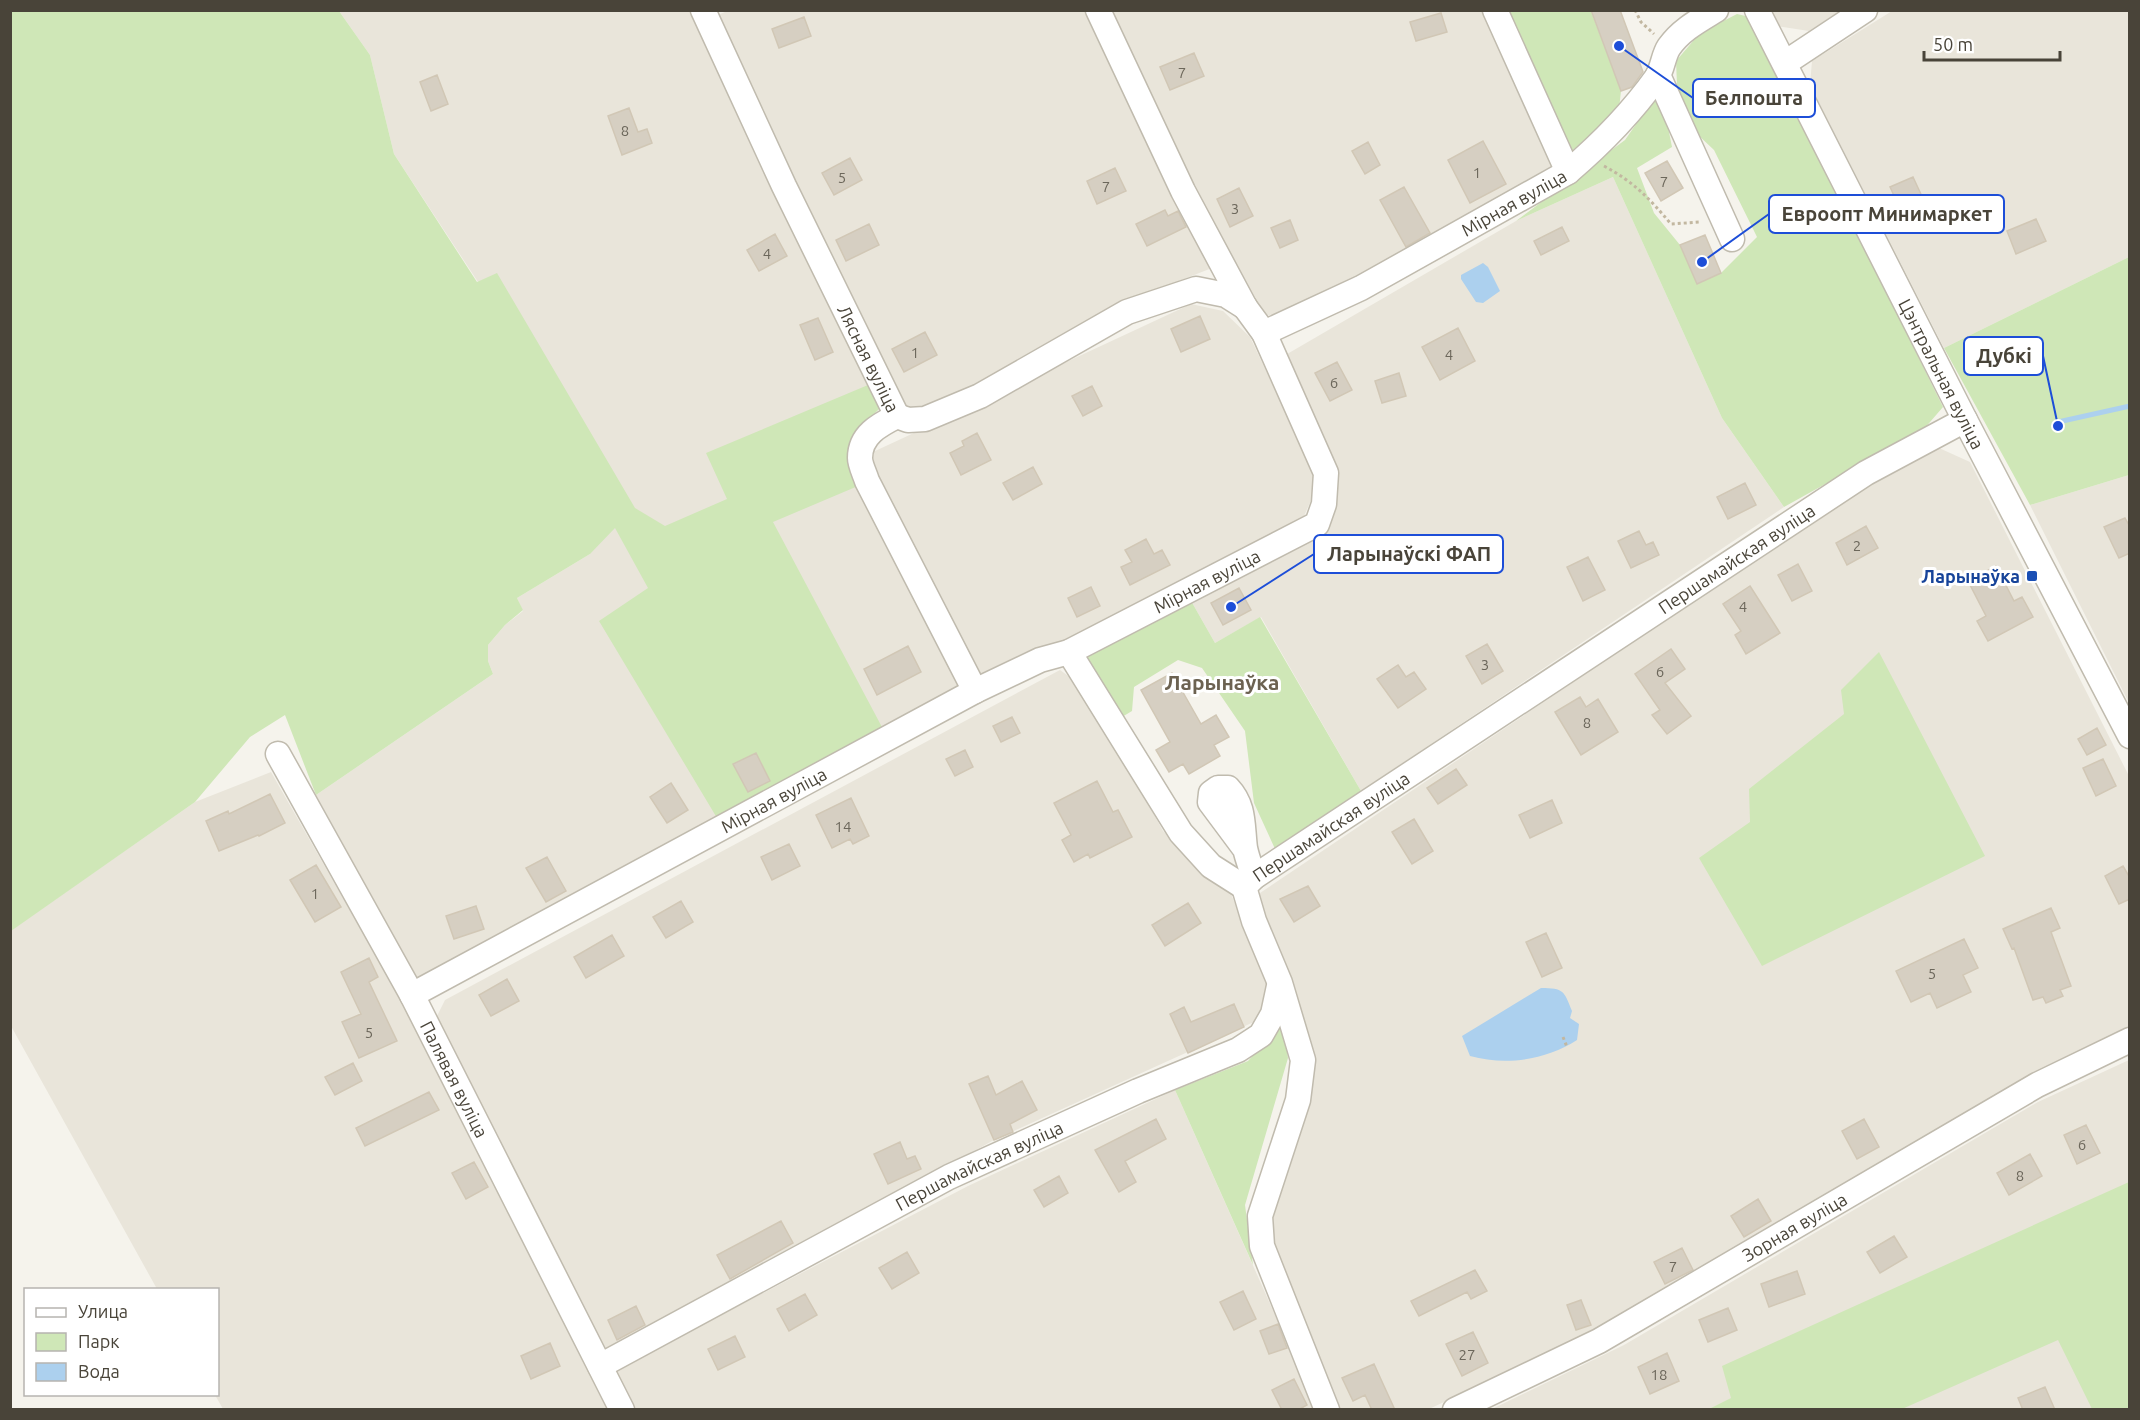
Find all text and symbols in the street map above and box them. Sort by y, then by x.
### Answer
scale bar [1924,24,2060,62]
text: 50 m [1933,34,1973,54]
house number: 7 [1178,64,1186,81]
callout: Белпошта [1693,79,1815,117]
text: Белпошта [1705,86,1803,109]
house number: 8 [621,122,629,139]
house number: 1 [1473,164,1481,181]
street label: Мірная вуліца [1458,165,1570,240]
house number: 5 [838,169,846,186]
house number: 7 [1660,173,1668,190]
house number: 7 [1102,178,1110,195]
callout: Евроопт Минимаркет [1769,195,2004,233]
house number: 3 [1231,200,1239,217]
text: Евроопт Минимаркет [1782,202,1992,225]
house number: 4 [763,245,771,262]
street label: Цэнтральная вуліца [1895,295,1988,452]
street label: Лясная вуліца [834,302,904,416]
callout: Дубкі [1964,337,2043,375]
house number: 1 [911,344,919,361]
text: Дубкі [1976,344,2032,367]
house number: 4 [1445,346,1453,363]
house number: 6 [1330,374,1338,391]
street label: Першамайская вуліца [1654,500,1818,617]
callout: Ларынаўскі ФАП [1314,535,1503,573]
house number: 2 [1853,537,1861,554]
text: Ларынаўскі ФАП [1327,542,1491,565]
street label: Мірная вуліца [1150,545,1263,617]
place label: Ларынаўка [1921,566,2020,586]
marker: Ларынаўка [2025,569,2039,583]
house number: 4 [1739,598,1747,615]
house number: 3 [1481,656,1489,673]
house number: 6 [1656,663,1664,680]
district label: Ларынаўка [1164,670,1280,694]
house number: 8 [1583,714,1591,731]
street label: Мірная вуліца [717,763,830,836]
street label: Першамайская вуліца [1249,767,1413,885]
house number: 14 [835,818,851,835]
house number: 1 [311,885,319,902]
house number: 5 [1928,965,1936,982]
street label: Палявая вуліца [417,1018,492,1141]
house number: 5 [365,1024,373,1041]
street label: Першамайская вуліца [892,1117,1066,1214]
house number: 6 [2078,1136,2086,1153]
house number: 8 [2016,1167,2024,1184]
street label: Зорная вуліца [1739,1188,1850,1265]
house number: 7 [1669,1258,1677,1275]
legend [24,1288,219,1396]
text: Улица [78,1301,128,1321]
text: Парк [78,1331,119,1351]
house number: 27 [1459,1346,1475,1363]
text: Вода [78,1361,120,1381]
house number: 18 [1651,1366,1667,1383]

